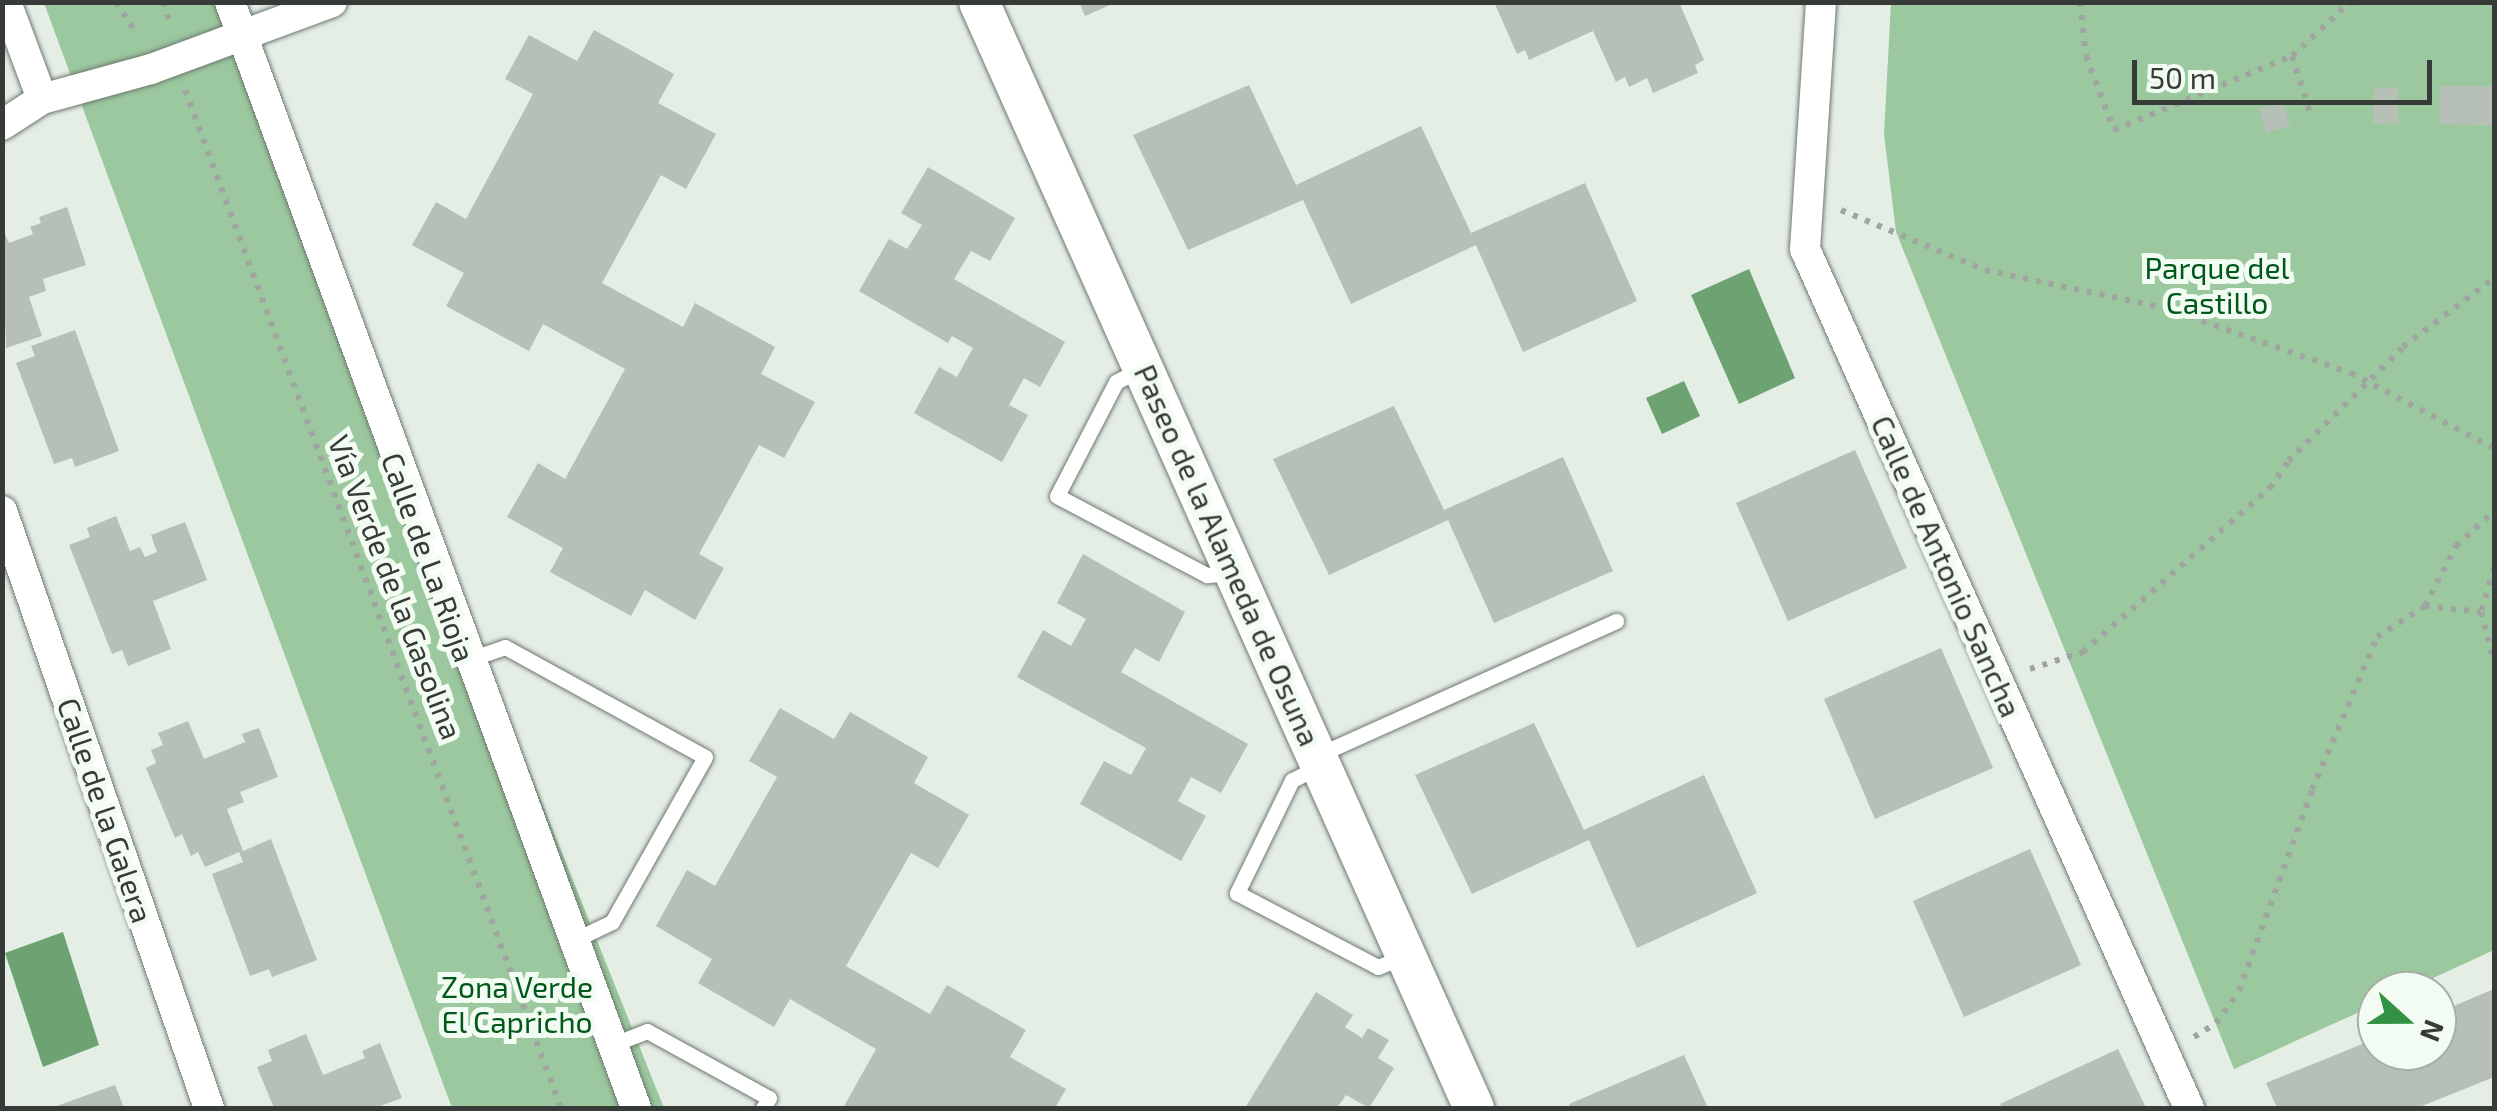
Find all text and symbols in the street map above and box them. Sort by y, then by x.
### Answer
scale bar [2137,40,2437,102]
text: 50 m [2149,59,2216,95]
park label: Parque del Castillo [2145,249,2289,320]
street label: Paseo de la Alameda de Osuna [1127,358,1329,752]
street label: Calle de Antonio Sancha [1864,409,2030,723]
street label: Vía Verde de la Gasolina [321,429,471,745]
street label: Calle de La Rioja [375,448,483,666]
street label: Calle de la Galera [51,693,161,927]
park label: Zona Verde El Capricho [441,968,593,1038]
north arrow [2357,971,2457,1071]
text: N [2414,1016,2453,1047]

